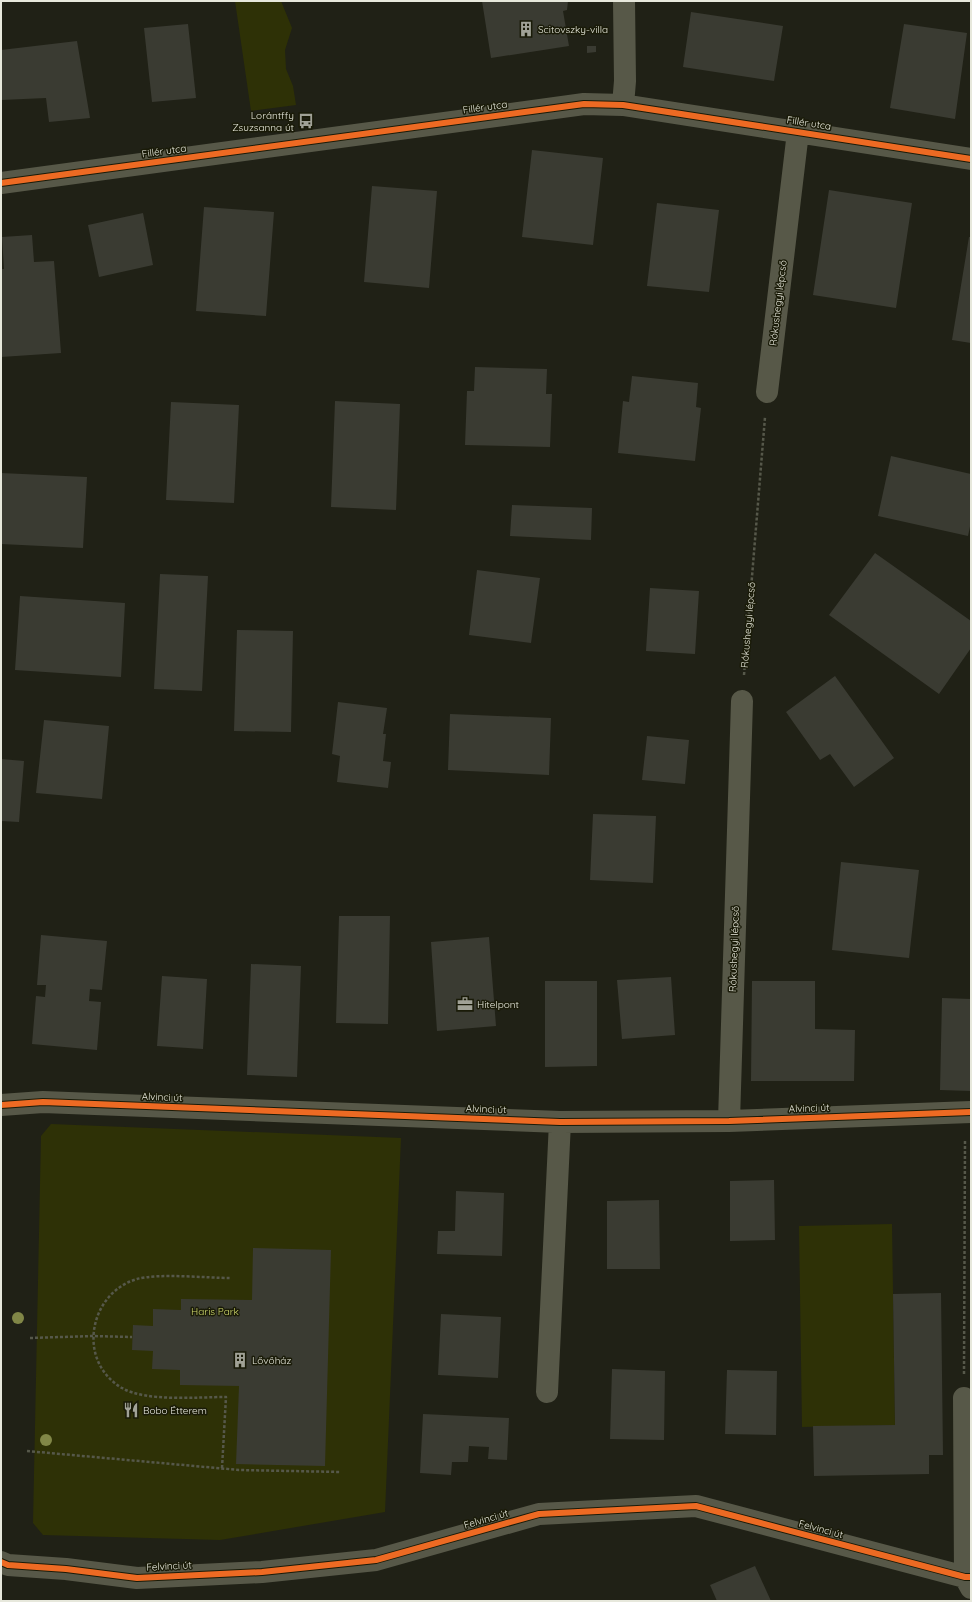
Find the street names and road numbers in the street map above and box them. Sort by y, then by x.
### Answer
street label: Fillér utca [462,97,508,117]
street label: Fillér utca [786,113,832,133]
street label: Fillér utca [141,141,187,161]
street label: Rókushegyi lépcső [766,259,790,347]
street label: Rókushegyi lépcső [738,581,758,669]
street label: Rókushegyi lépcső [726,906,742,992]
street label: Alvinci út [141,1090,183,1104]
street label: Alvinci út [788,1101,830,1115]
street label: Alvinci út [465,1102,507,1116]
street label: Felvinci út [462,1506,510,1532]
street label: Felvinci út [797,1517,845,1541]
street label: Felvinci út [146,1558,193,1574]

